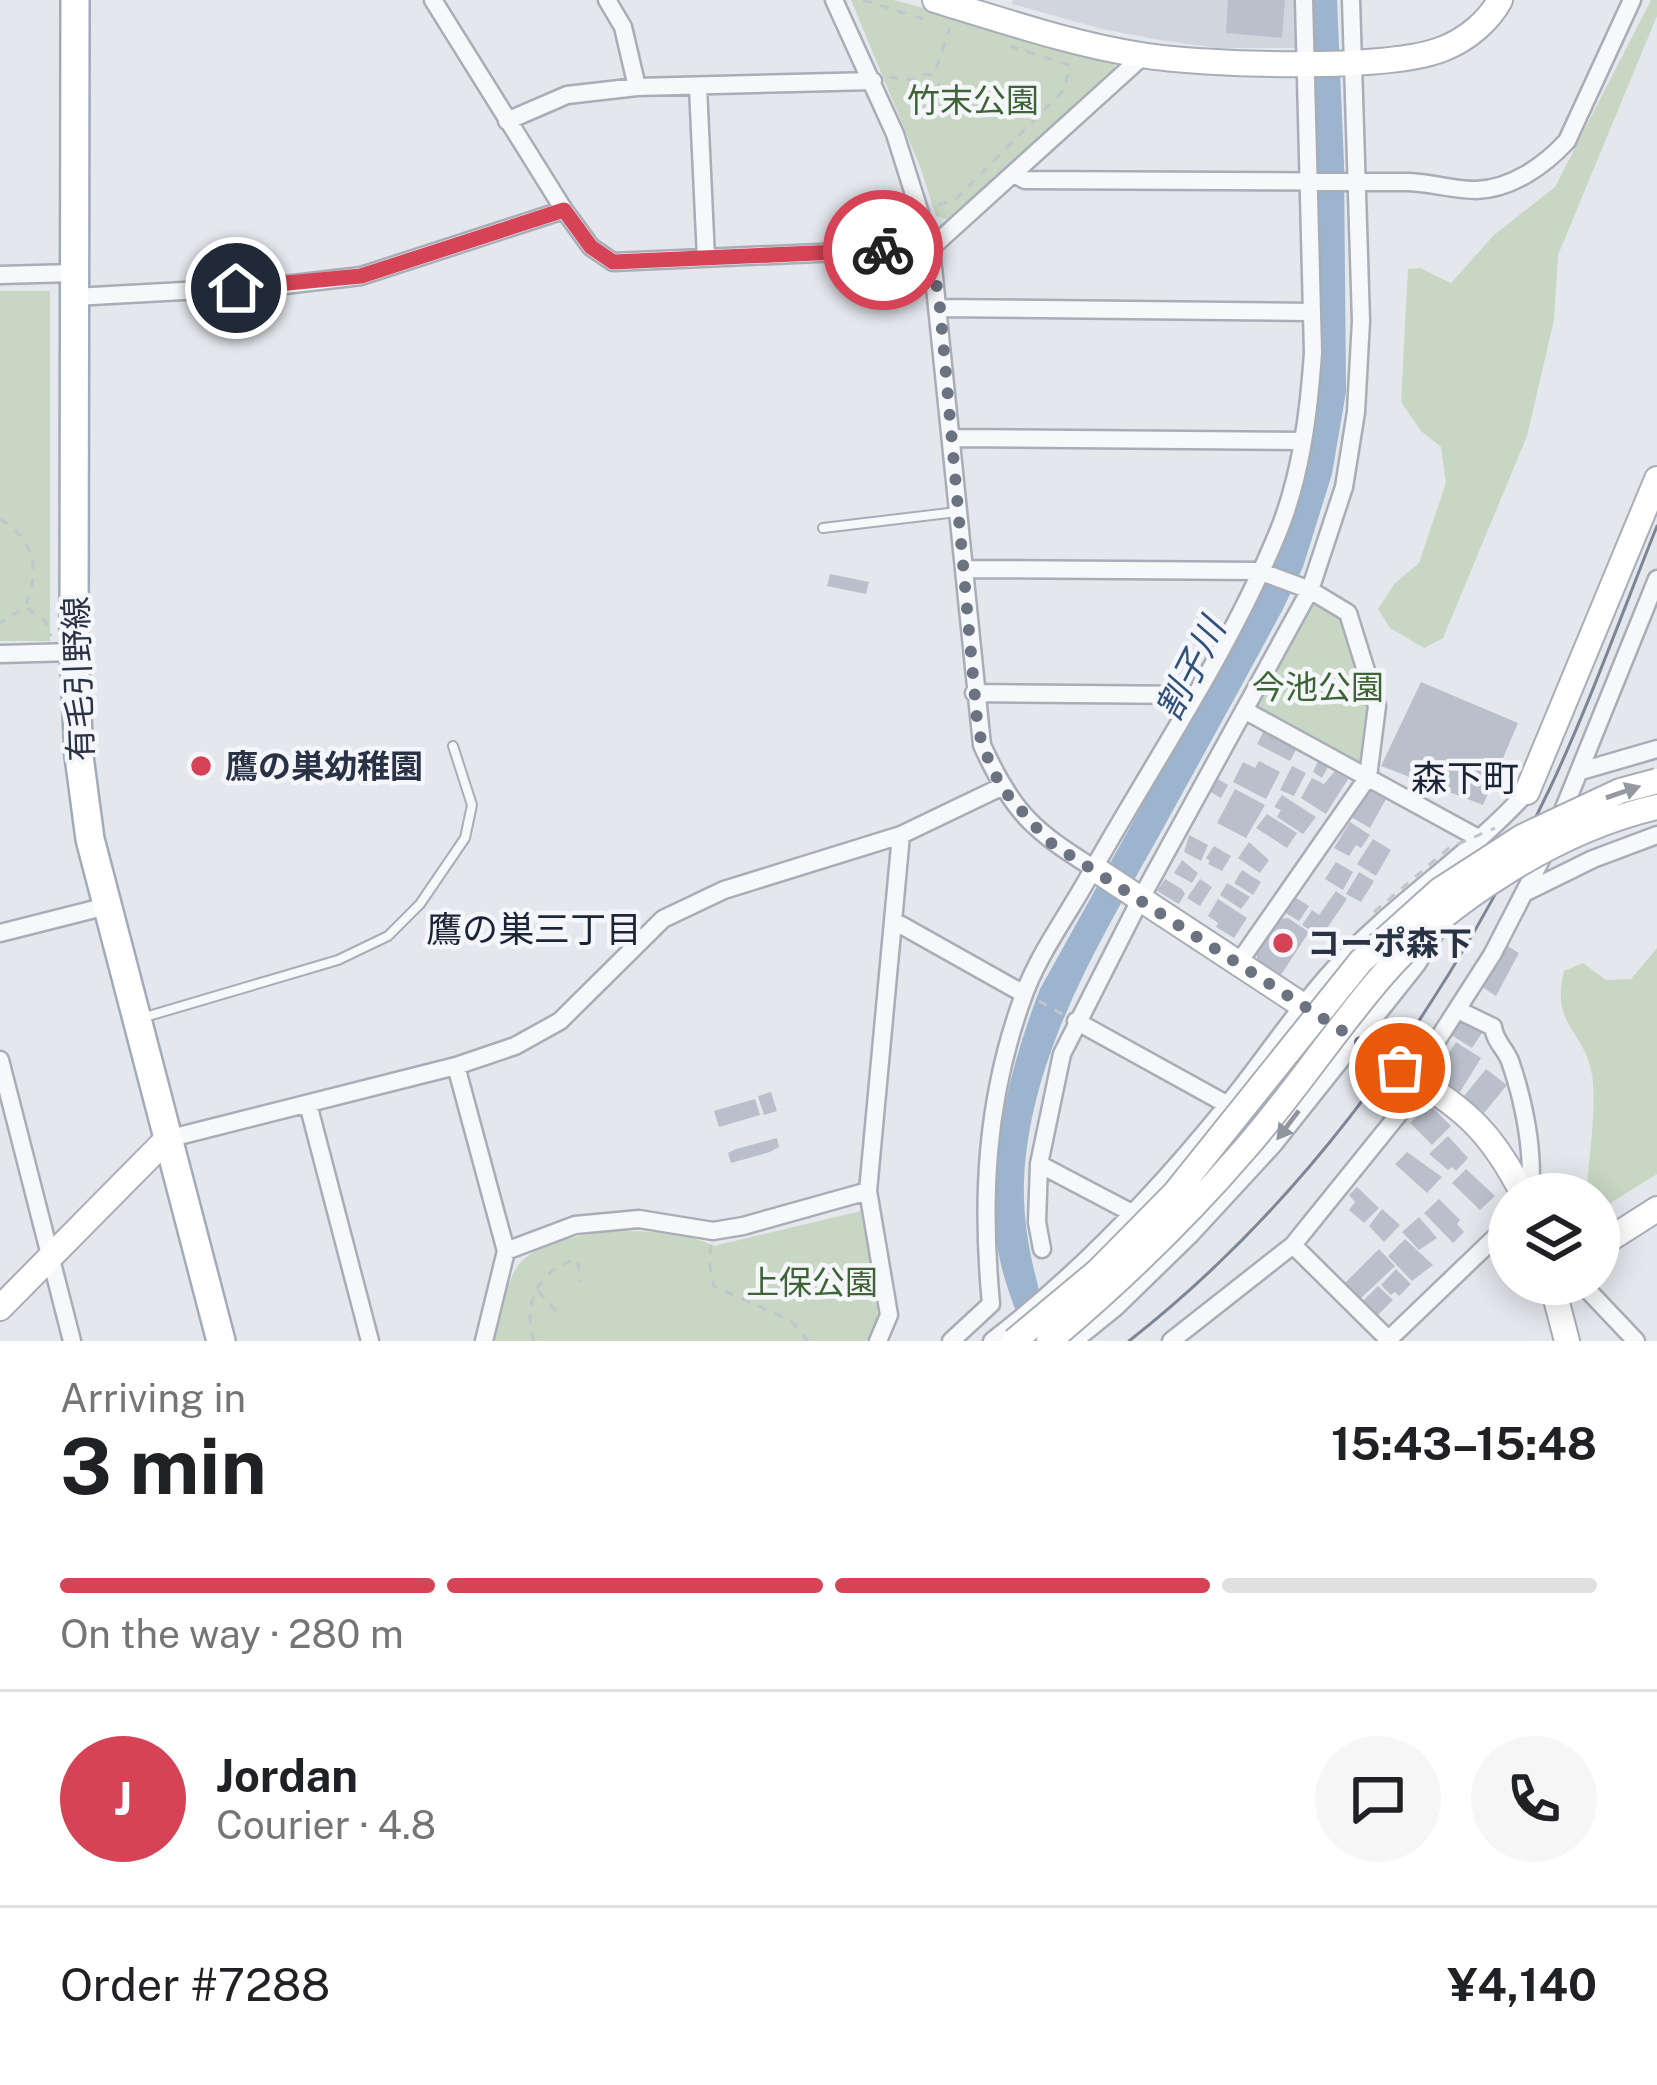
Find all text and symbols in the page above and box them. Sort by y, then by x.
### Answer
park label: 竹末公園 [907,81,1039,119]
courier [823,190,943,310]
icon: bike [850,217,916,283]
pin [185,237,287,339]
icon: home [203,255,269,321]
street label: 有毛引野線 [56,596,100,762]
water label: 割子川 [1147,608,1235,727]
park label: 今池公園 [1252,668,1384,706]
place label: 鷹の巣幼稚園 [225,747,423,785]
marker: 鷹の巣幼稚園 [188,753,214,779]
district label: 森下町 [1411,757,1519,799]
one-way arrow [1605,782,1641,800]
district label: 鷹の巣三丁目 [426,908,642,950]
place label: コーポ森下 [1307,924,1472,962]
marker: コーポ森下 [1270,930,1296,956]
pin [1349,1017,1451,1119]
icon: bag [1367,1035,1433,1101]
one-way arrow [1277,1109,1301,1141]
map controls [1488,1173,1620,1305]
button: layers [1488,1173,1620,1305]
park label: 上保公園 [746,1263,878,1301]
text: Arriving in [60,1375,246,1421]
text: 15:43–15:48 [1331,1417,1597,1470]
text: 3 min [60,1420,267,1512]
text: On the way · 280 m [60,1611,404,1657]
button: chat [1315,1736,1441,1862]
button: phone [1471,1736,1597,1862]
text: Jordan [216,1749,358,1802]
text: J [114,1772,132,1825]
text: Courier · 4.8 [216,1802,436,1848]
text: Order #7288 [60,1958,330,2011]
text: ¥4,140 [1448,1958,1597,2011]

